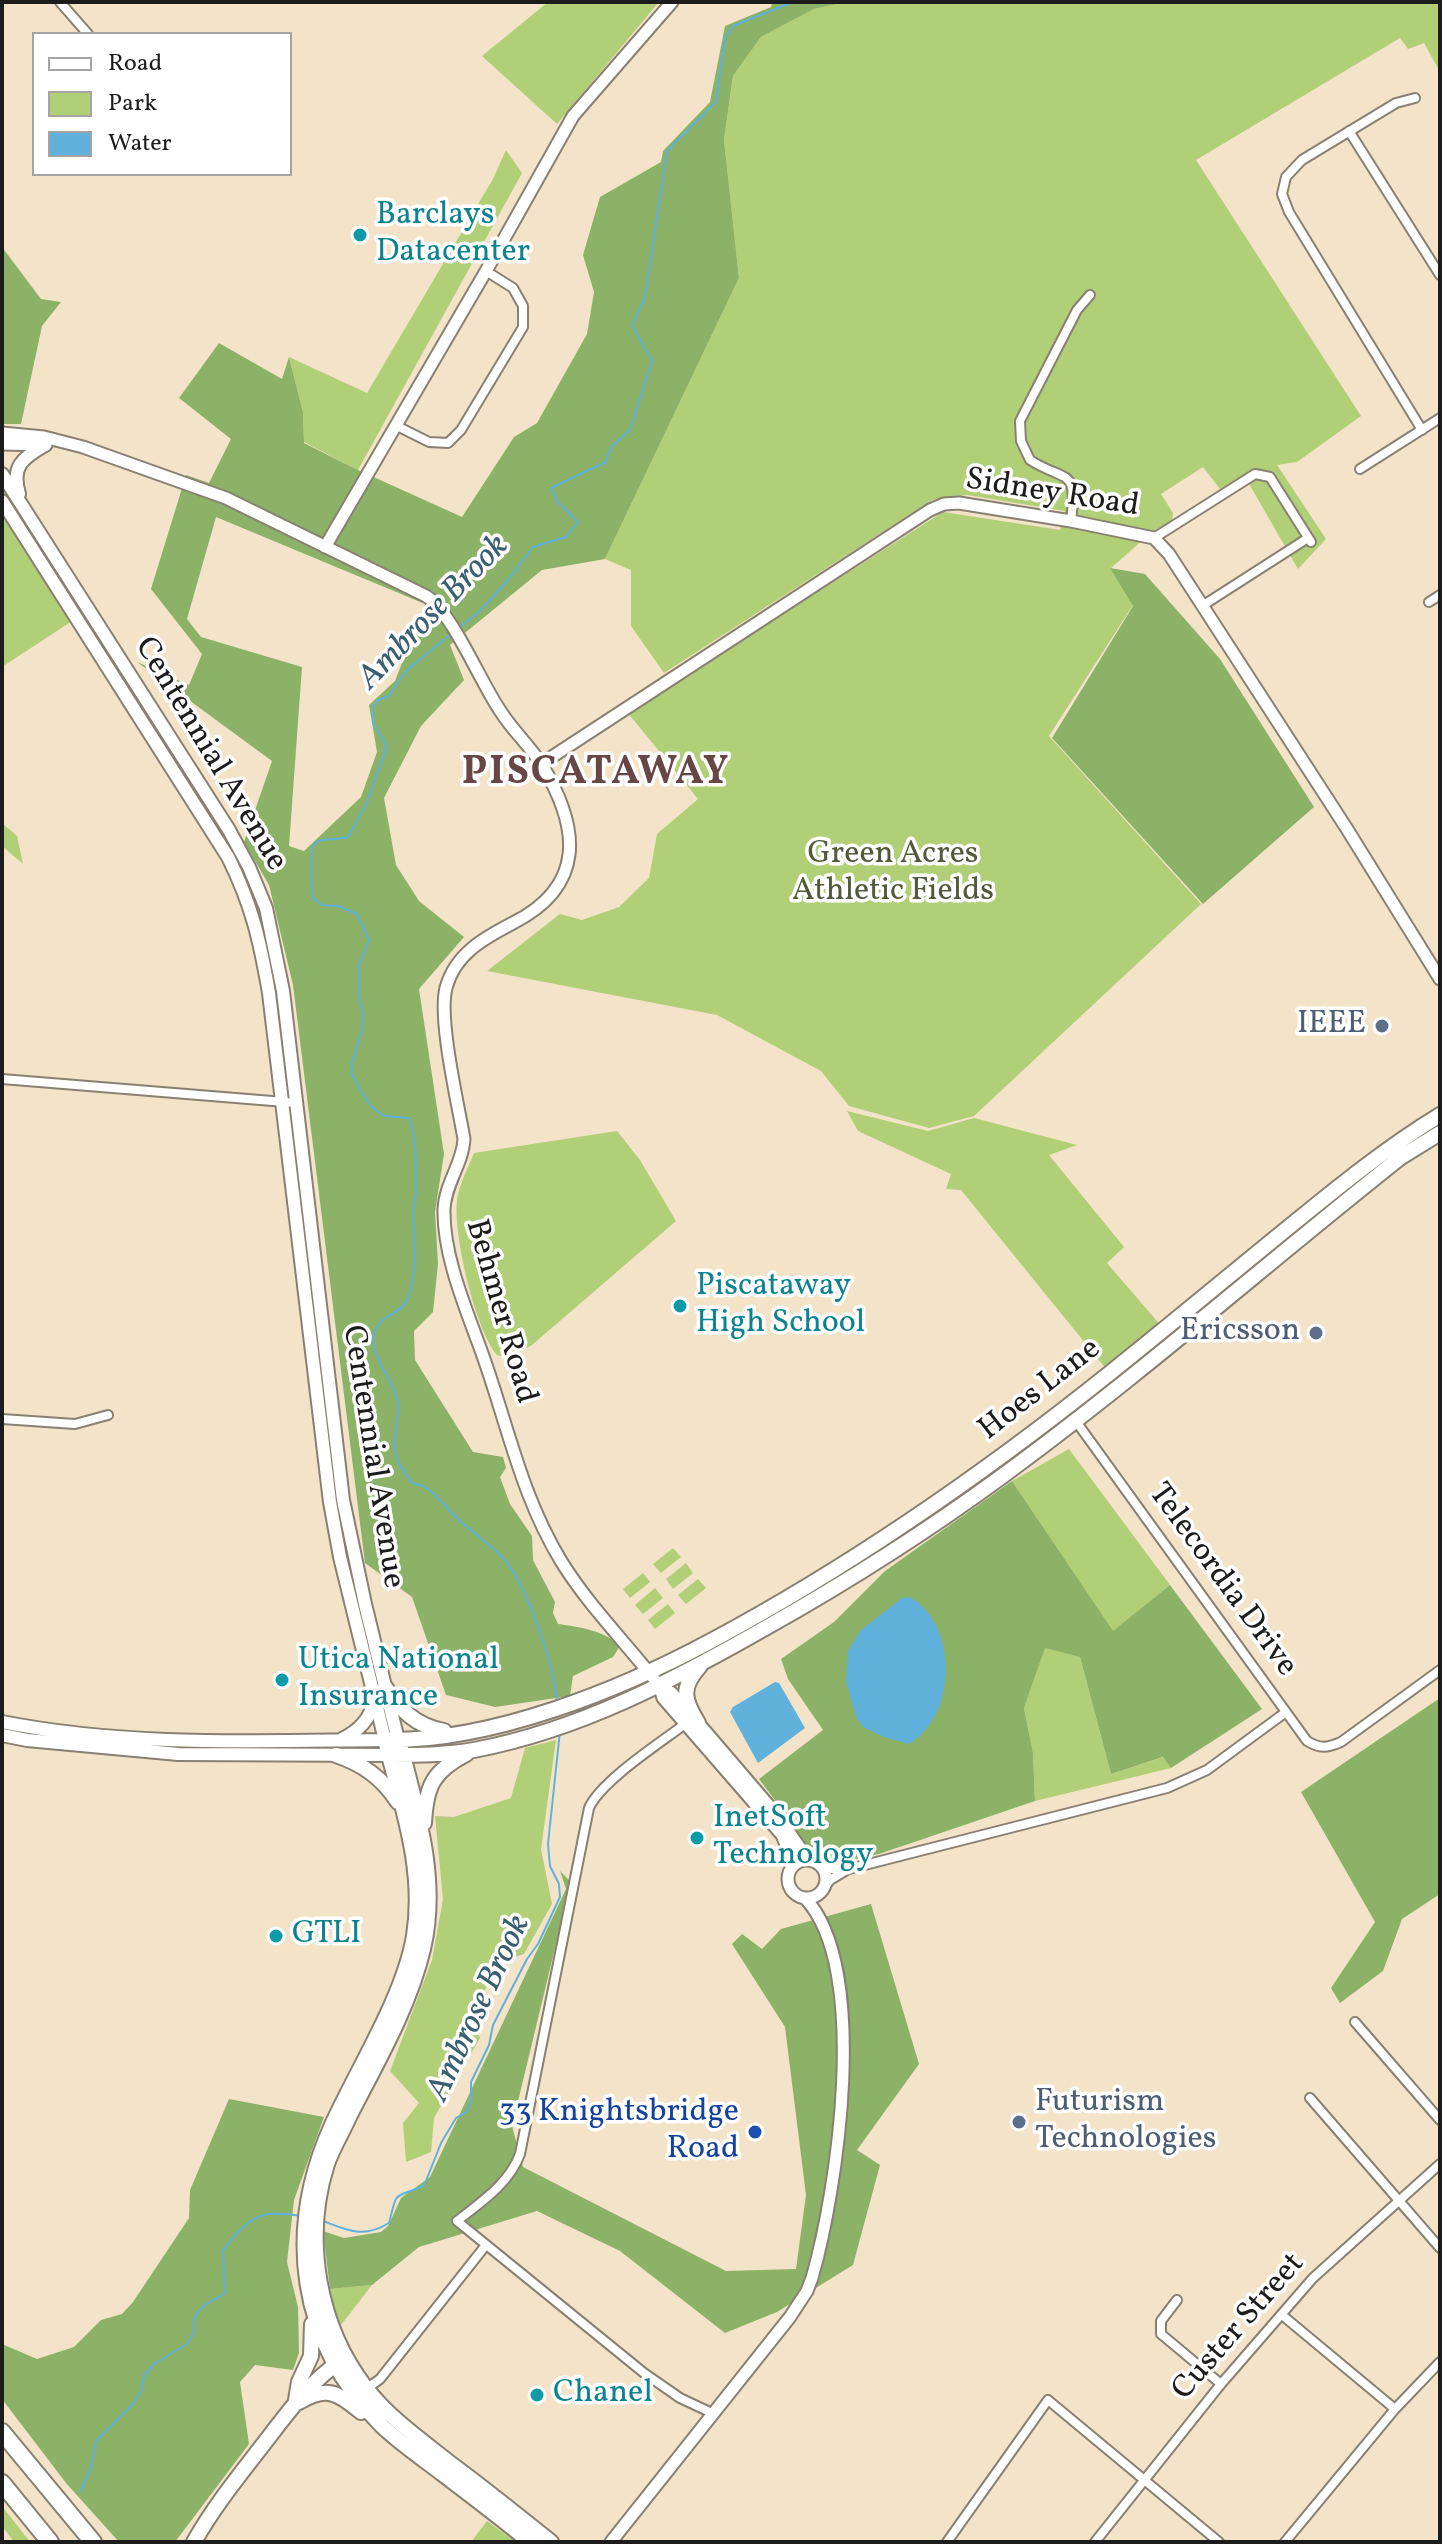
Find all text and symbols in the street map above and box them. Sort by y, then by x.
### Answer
legend [32,32,292,176]
text: Road [108,47,162,81]
text: Park [108,87,157,121]
text: Water [108,127,172,161]
place label: Barclays Datacenter [376,198,530,273]
marker: Barclays Datacenter [351,226,369,244]
street label: Sidney Road [962,462,1142,528]
water label: Ambrose Brook [351,528,519,700]
street label: Centennial Avenue [124,631,294,879]
district label: PISCATAWAY [462,752,730,800]
park label: Green Acres Athletic Fields [792,837,994,912]
place label: IEEE [1297,1007,1366,1045]
marker: IEEE [1373,1017,1391,1035]
street label: Behmer Road [454,1216,544,1408]
place label: Piscataway High School [696,1269,865,1344]
marker: Piscataway High School [671,1297,689,1315]
place label: Ericsson [1180,1314,1300,1352]
street label: Centennial Avenue [331,1323,411,1591]
marker: Ericsson [1307,1324,1325,1342]
street label: Hoes Lane [972,1331,1110,1451]
street label: Telecordia Drive [1138,1477,1304,1685]
place label: Utica National Insurance [298,1643,499,1718]
marker: Utica National Insurance [273,1671,291,1689]
place label: InetSoft Technology [713,1801,873,1876]
marker: InetSoft Technology [688,1829,706,1847]
water label: Ambrose Brook [420,1910,542,2108]
place label: GTLI [292,1917,361,1955]
marker: GTLI [267,1927,285,1945]
place label: Futurism Technologies [1035,2085,1216,2160]
place label: 33 Knightsbridge Road [499,2095,739,2170]
marker: Futurism Technologies [1010,2113,1028,2131]
marker: 33 Knightsbridge Road [746,2123,764,2141]
street label: Custer Street [1166,2247,1314,2409]
place label: Chanel [553,2376,653,2414]
marker: Chanel [528,2386,546,2404]

